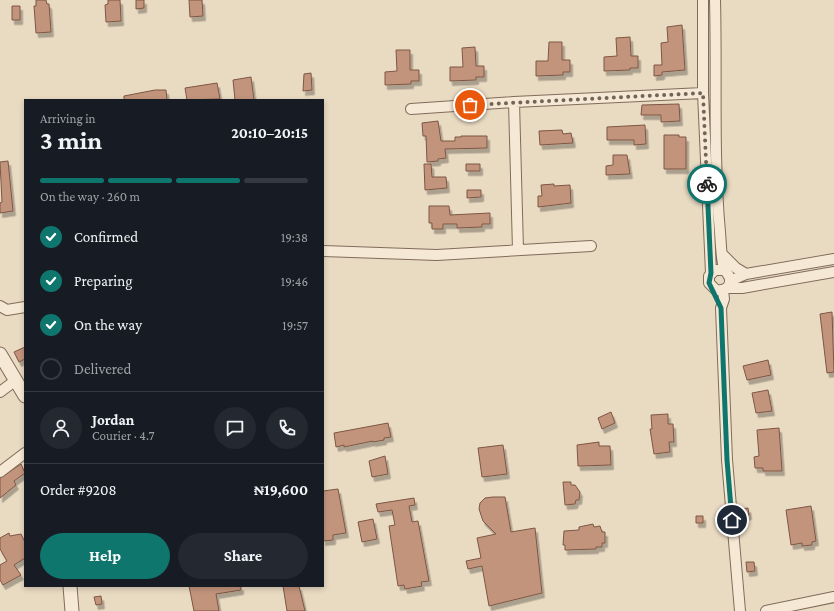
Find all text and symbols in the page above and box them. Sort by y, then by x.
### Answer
pin [453,88,487,122]
icon: bag [459,94,481,116]
text: Arriving in [40,111,96,126]
text: 20:10–20:15 [231,125,308,141]
text: 3 min [40,126,102,155]
courier [687,164,727,204]
icon: bike [696,173,718,195]
text: On the way · 260 m [40,189,140,204]
icon: check [40,226,62,248]
text: Confirmed [74,229,138,245]
text: 19:38 [281,230,308,245]
icon: check [40,270,62,292]
text: Preparing [74,273,133,289]
text: 19:46 [281,274,308,289]
icon: check [40,314,62,336]
text: On the way [74,317,142,333]
text: 19:57 [282,318,308,333]
text: Delivered [74,361,131,377]
button: person [40,407,82,449]
button: chat [214,407,256,449]
button: phone [266,407,308,449]
text: Jordan [92,412,134,428]
text: Courier · 4.7 [92,428,155,443]
text: Order #9208 [40,482,117,498]
text: ₦19,600 [254,482,308,498]
pin [715,503,749,537]
icon: home [721,509,743,531]
button: Help [40,533,170,579]
button: Share [178,533,308,579]

